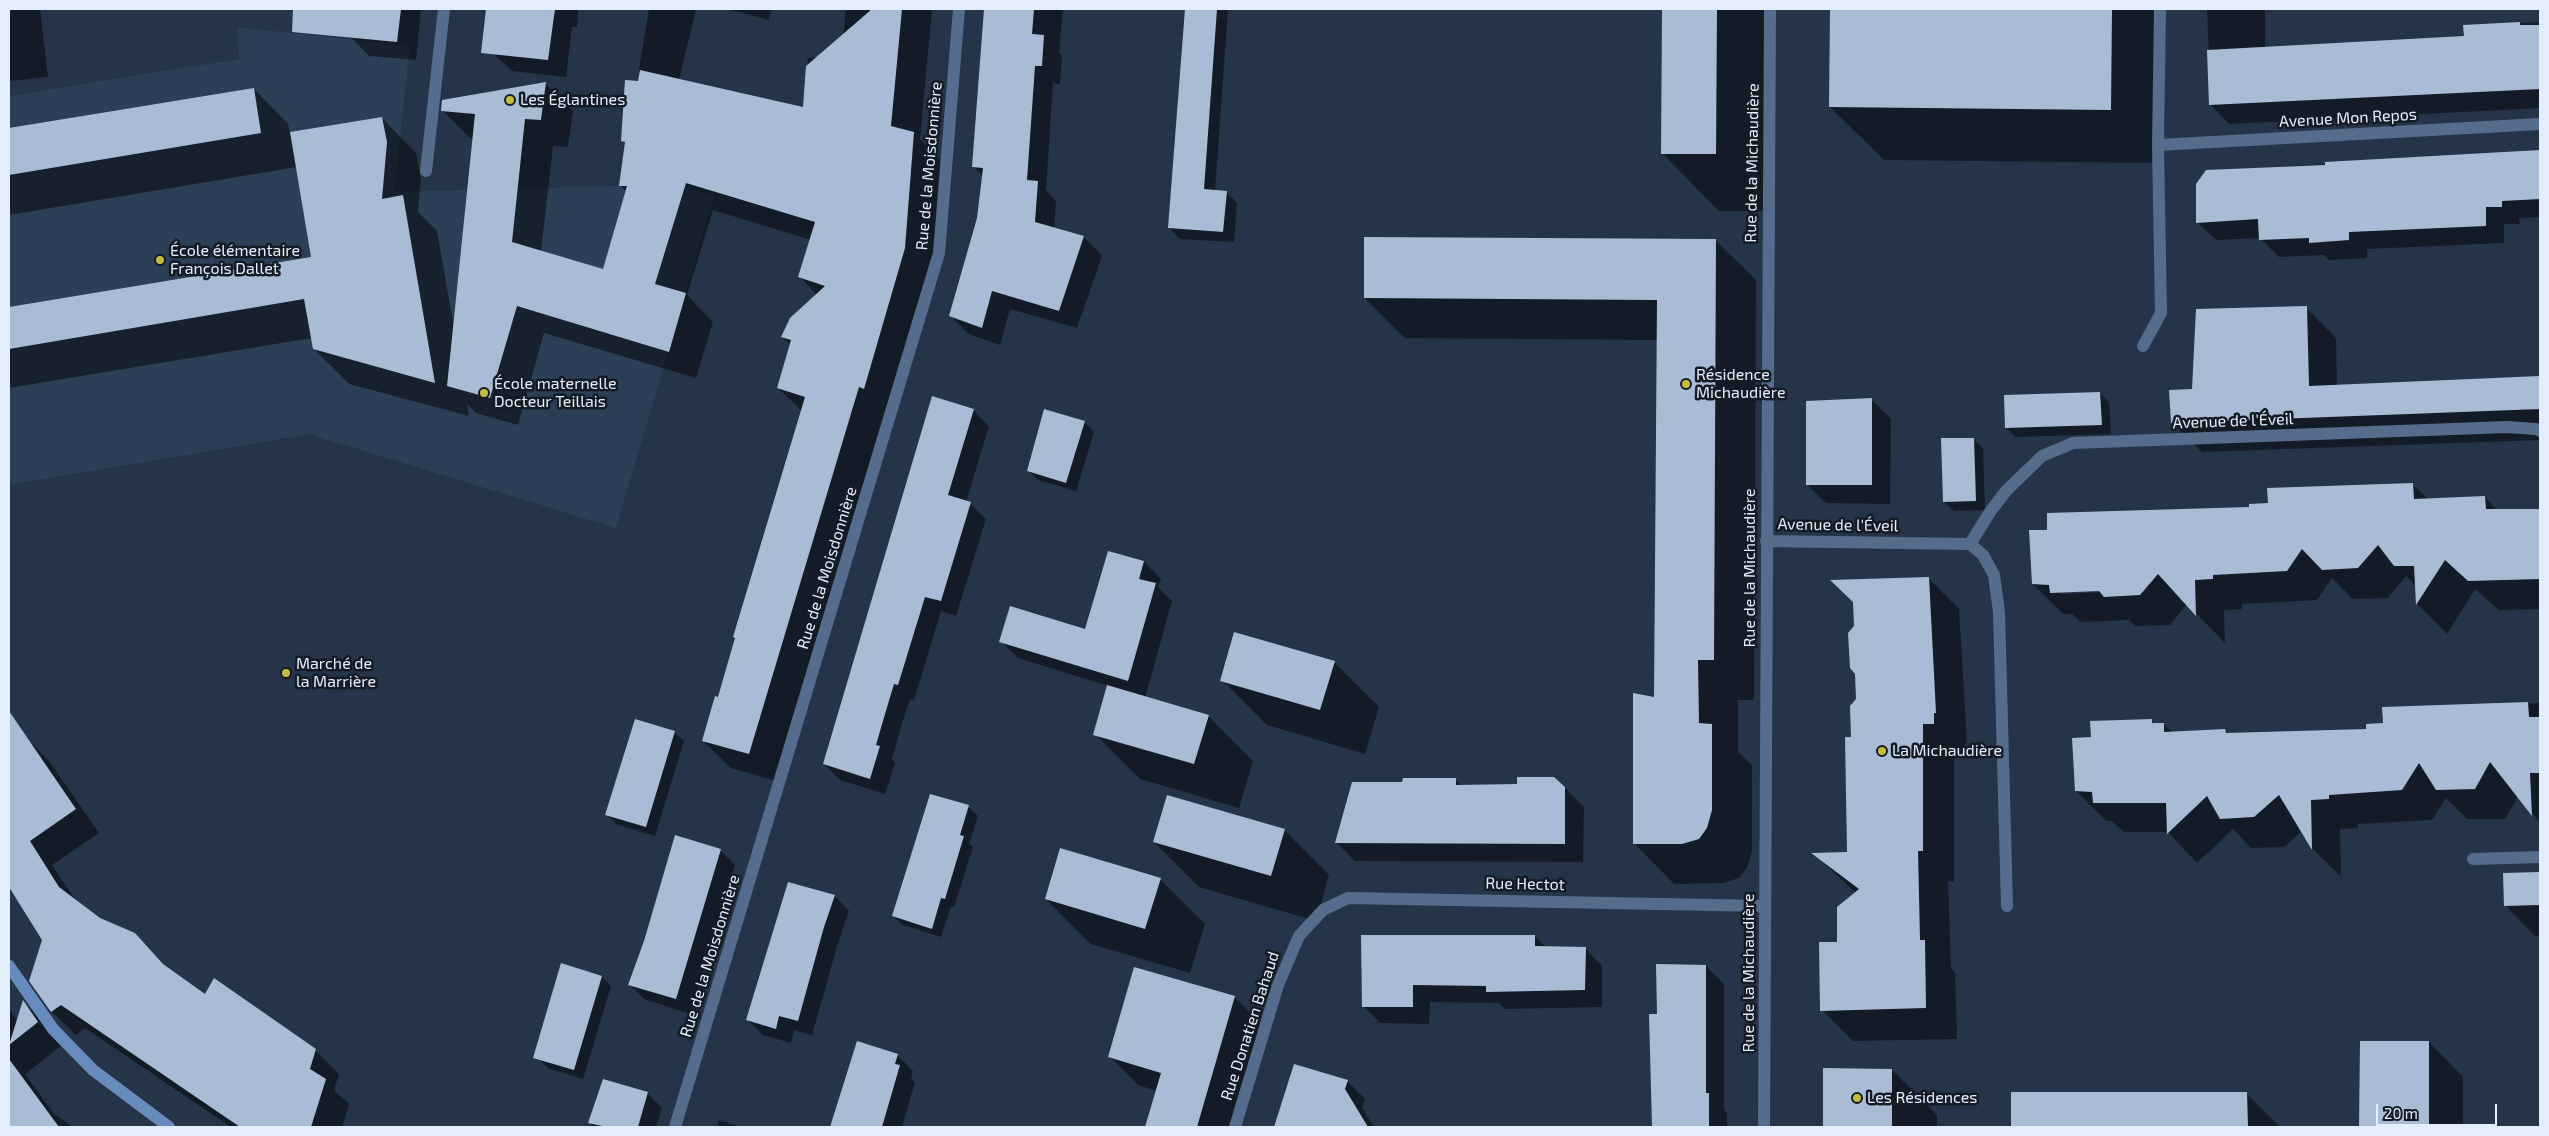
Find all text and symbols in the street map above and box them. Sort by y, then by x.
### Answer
street label: Rue de la Moisdonnière [912,81,946,251]
street label: Rue de la Michaudière [1741,83,1763,243]
place label: Les Églantines [520,90,625,110]
marker: Les Églantines [504,94,516,106]
street label: Avenue Mon Repos [2279,105,2417,131]
place label: École élémentaire François Dallet [170,241,300,279]
marker: École élémentaire François Dallet [154,254,166,266]
place label: Résidence Michaudière [1696,365,1786,403]
place label: École maternelle Docteur Teillais [494,374,617,412]
marker: Résidence Michaudière [1680,378,1692,390]
marker: École maternelle Docteur Teillais [478,387,490,399]
street label: Avenue de l'Éveil [2172,409,2294,433]
street label: Rue de la Moisdonnière [793,484,861,652]
street label: Rue de la Michaudière [1740,488,1760,648]
street label: Avenue de l'Éveil [1777,514,1899,536]
place label: Marché de la Marrière [296,654,376,692]
marker: Marché de la Marrière [280,667,292,679]
place label: La Michaudière [1892,741,2002,761]
marker: La Michaudière [1876,745,1888,757]
street label: Rue de la Moisdonnière [676,872,744,1040]
street label: Rue Hectot [1485,874,1565,894]
street label: Rue de la Michaudière [1739,893,1759,1053]
street label: Rue Donatien Bahaud [1217,949,1283,1103]
place label: Les Résidences [1867,1088,1977,1108]
marker: Les Résidences [1851,1092,1863,1104]
scale bar [2379,1094,2500,1126]
text: 20 m [2384,1104,2418,1122]

